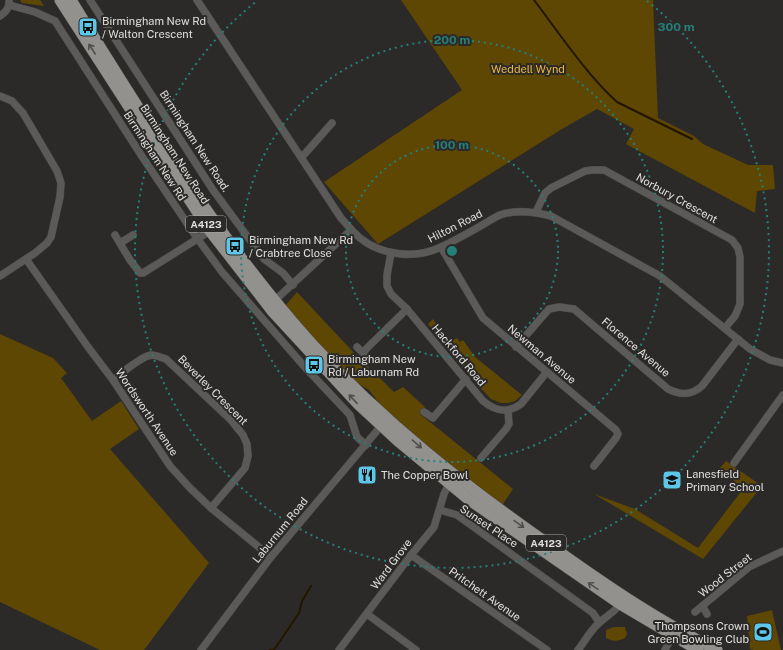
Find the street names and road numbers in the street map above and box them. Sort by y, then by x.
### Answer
street label: Birmingham New Road. [157,88,233,194]
street label: Birmingham New Road [138,102,212,206]
street label: Birmingham New Rd [122,109,188,203]
street label: Norbury Crescent [634,171,720,225]
street label: Hilton Road [426,207,484,245]
road number: A4123 [186,216,226,232]
street label: Florence Avenue [600,315,672,379]
street label: Hackford Road [430,322,488,388]
street label: Newman Avenue [505,322,579,386]
street label: Beverley Crescent [176,353,250,427]
street label: Wordsworth Avenue [113,366,181,458]
street label: Laburnum Road [250,495,310,565]
street label: Sunset Place [458,502,520,550]
road number: A4123 [526,535,566,551]
street label: Ward Grove [368,537,414,591]
street label: Wood Street [696,551,754,599]
street label: Pritchett Avenue [447,565,523,623]

